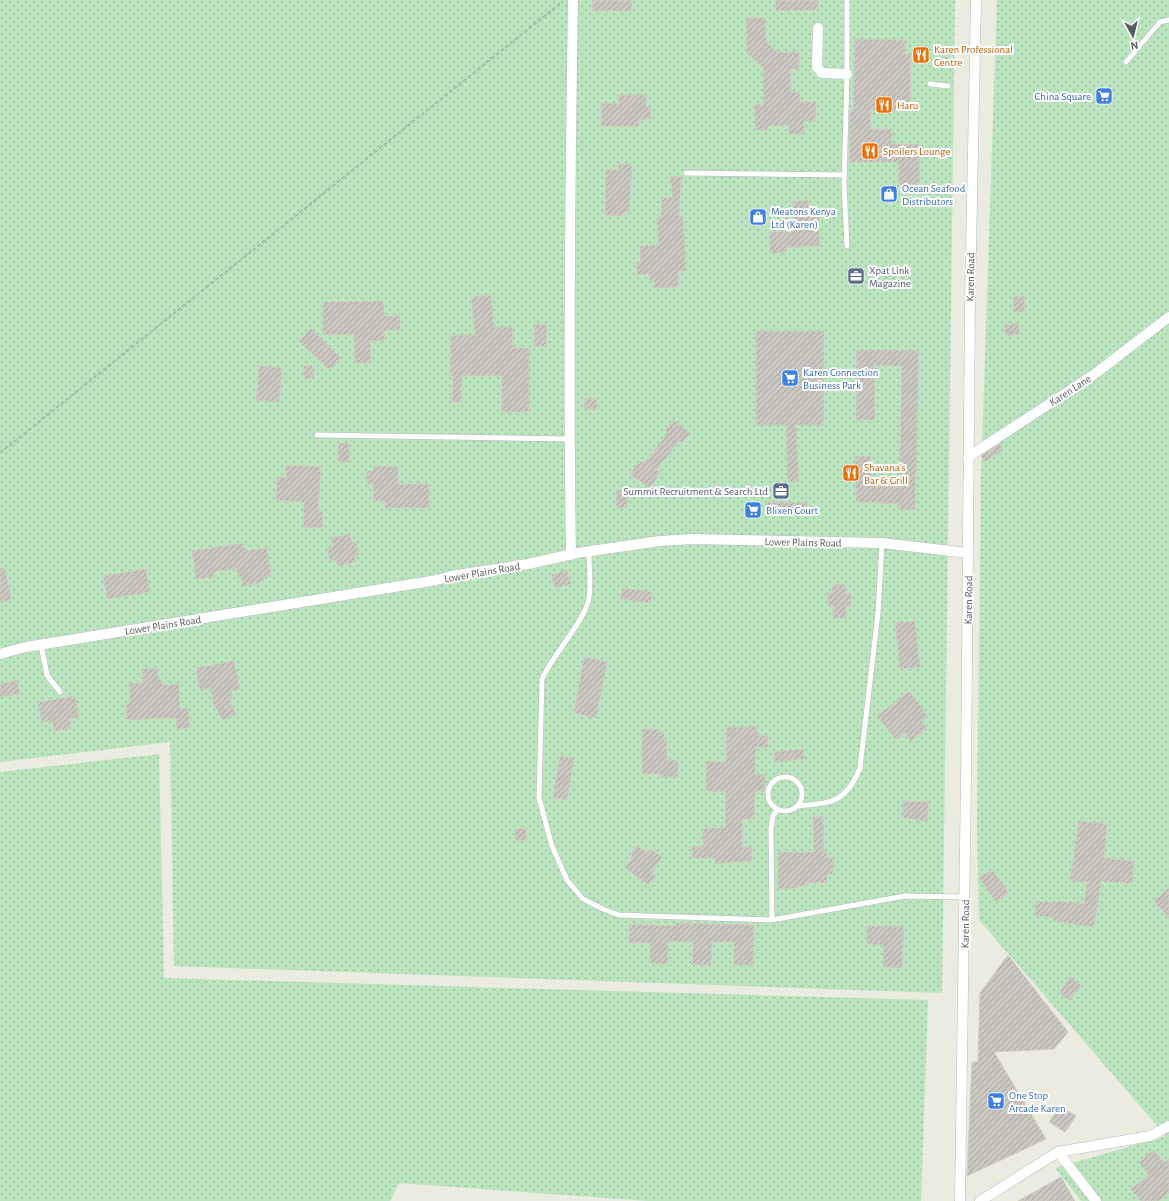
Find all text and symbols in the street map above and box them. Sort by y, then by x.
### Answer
north arrow [1113,16,1153,56]
text: N [1130,39,1139,51]
place label: Karen Professional Centre [934,44,1013,68]
restaurant icon: Karen Professional Centre [911,45,931,65]
supermarket icon: China Square [1094,86,1114,106]
place label: China Square [1035,91,1091,102]
restaurant icon: Haru [874,95,894,115]
place label: Haru [897,100,919,111]
restaurant icon: Spoilers Lounge [860,141,880,161]
place label: Spoilers Lounge [883,146,951,157]
place label: Ocean Seafood Distributors [902,183,966,207]
shop icon: Ocean Seafood Distributors [879,184,899,204]
place label: Meatons Kenya Ltd (Karen) [771,206,836,230]
shop icon: Meatons Kenya Ltd (Karen) [748,207,768,227]
street label: Karen Road [965,252,976,302]
place label: Xpat Link Magazine [869,265,911,289]
office icon: Xpat Link Magazine [846,266,866,286]
place label: Karen Connection Business Park [803,367,878,391]
supermarket icon: Karen Connection Business Park [780,368,800,388]
street label: Karen Lane [1047,373,1093,408]
place label: Shavana's Bar & Grill [864,462,908,486]
restaurant icon: Shavana's Bar & Grill [841,463,861,483]
office icon: Summit Recruitment & Search Ltd [771,481,791,501]
place label: Summit Recruitment & Search Ltd [623,486,768,497]
supermarket icon: Blixen Court [743,500,763,520]
place label: Blixen Court [766,505,818,516]
street label: Lower Plains Road [764,536,842,549]
street label: Lower Plains Road [443,560,521,585]
street label: Karen Road [963,575,974,625]
street label: Lower Plains Road [124,614,202,637]
street label: Karen Road [960,899,971,949]
place label: One Stop Arcade Karen [1009,1090,1066,1114]
supermarket icon: One Stop Arcade Karen [986,1091,1006,1111]

